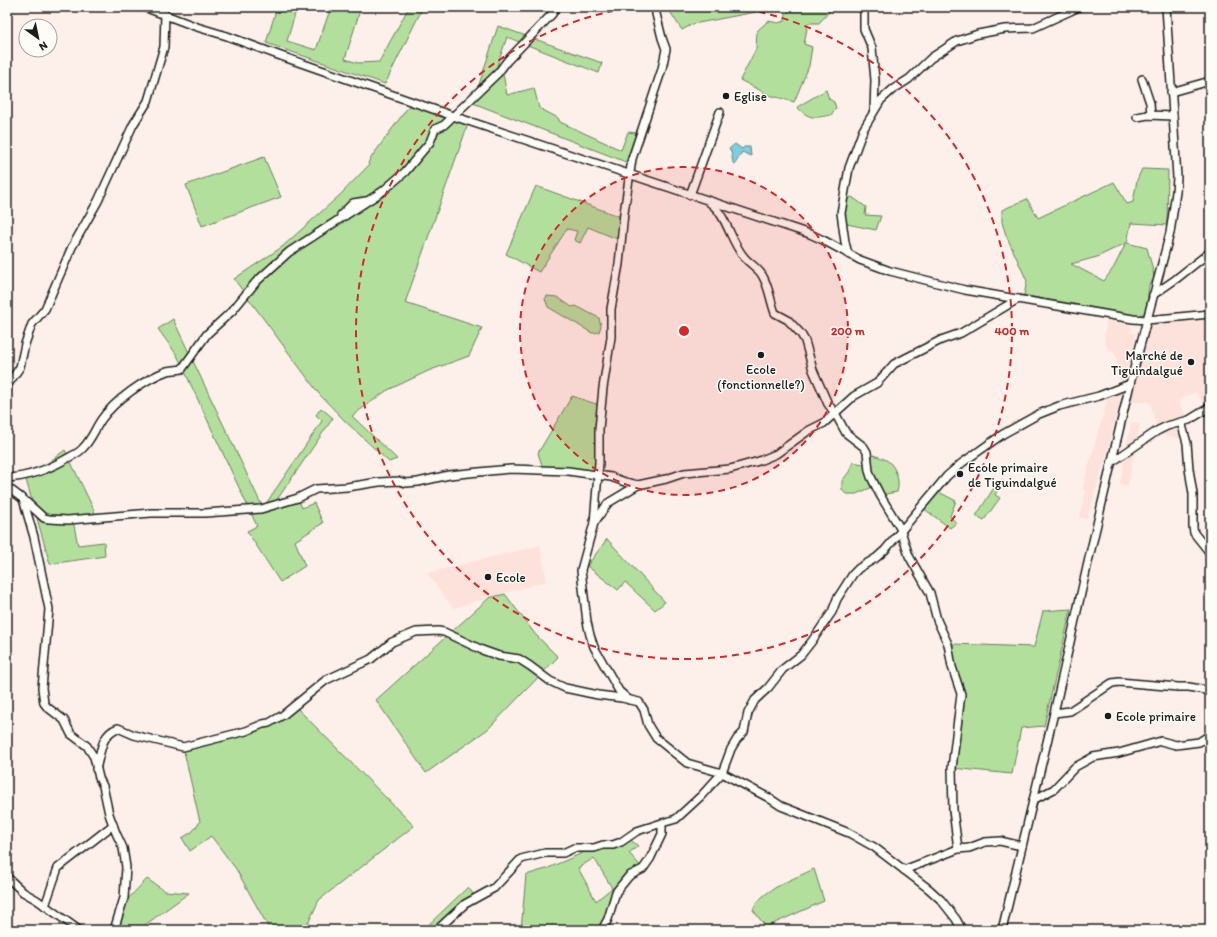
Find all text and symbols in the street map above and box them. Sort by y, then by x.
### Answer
north arrow [18,18,58,58]
text: N [37,38,50,53]
place label: Eglise [734,89,767,104]
marker: Eglise [721,91,731,101]
centre of rings [677,324,691,338]
text: 200 m [831,324,866,338]
text: 400 m [995,324,1030,338]
place label: Marché de Tiguindalgué [1111,348,1183,378]
marker: Ecole (fonctionnelle?) [756,350,766,360]
marker: Marché de Tiguindalgué [1186,357,1196,367]
place label: Ecole (fonctionnelle?) [717,362,805,392]
place label: Ecole primaire de Tiguindalgué [968,460,1057,490]
marker: Ecole primaire de Tiguindalgué [955,469,965,479]
place label: Ecole [496,570,526,585]
marker: Ecole [483,572,493,582]
place label: Ecole primaire [1116,709,1196,724]
marker: Ecole primaire [1103,711,1113,721]

